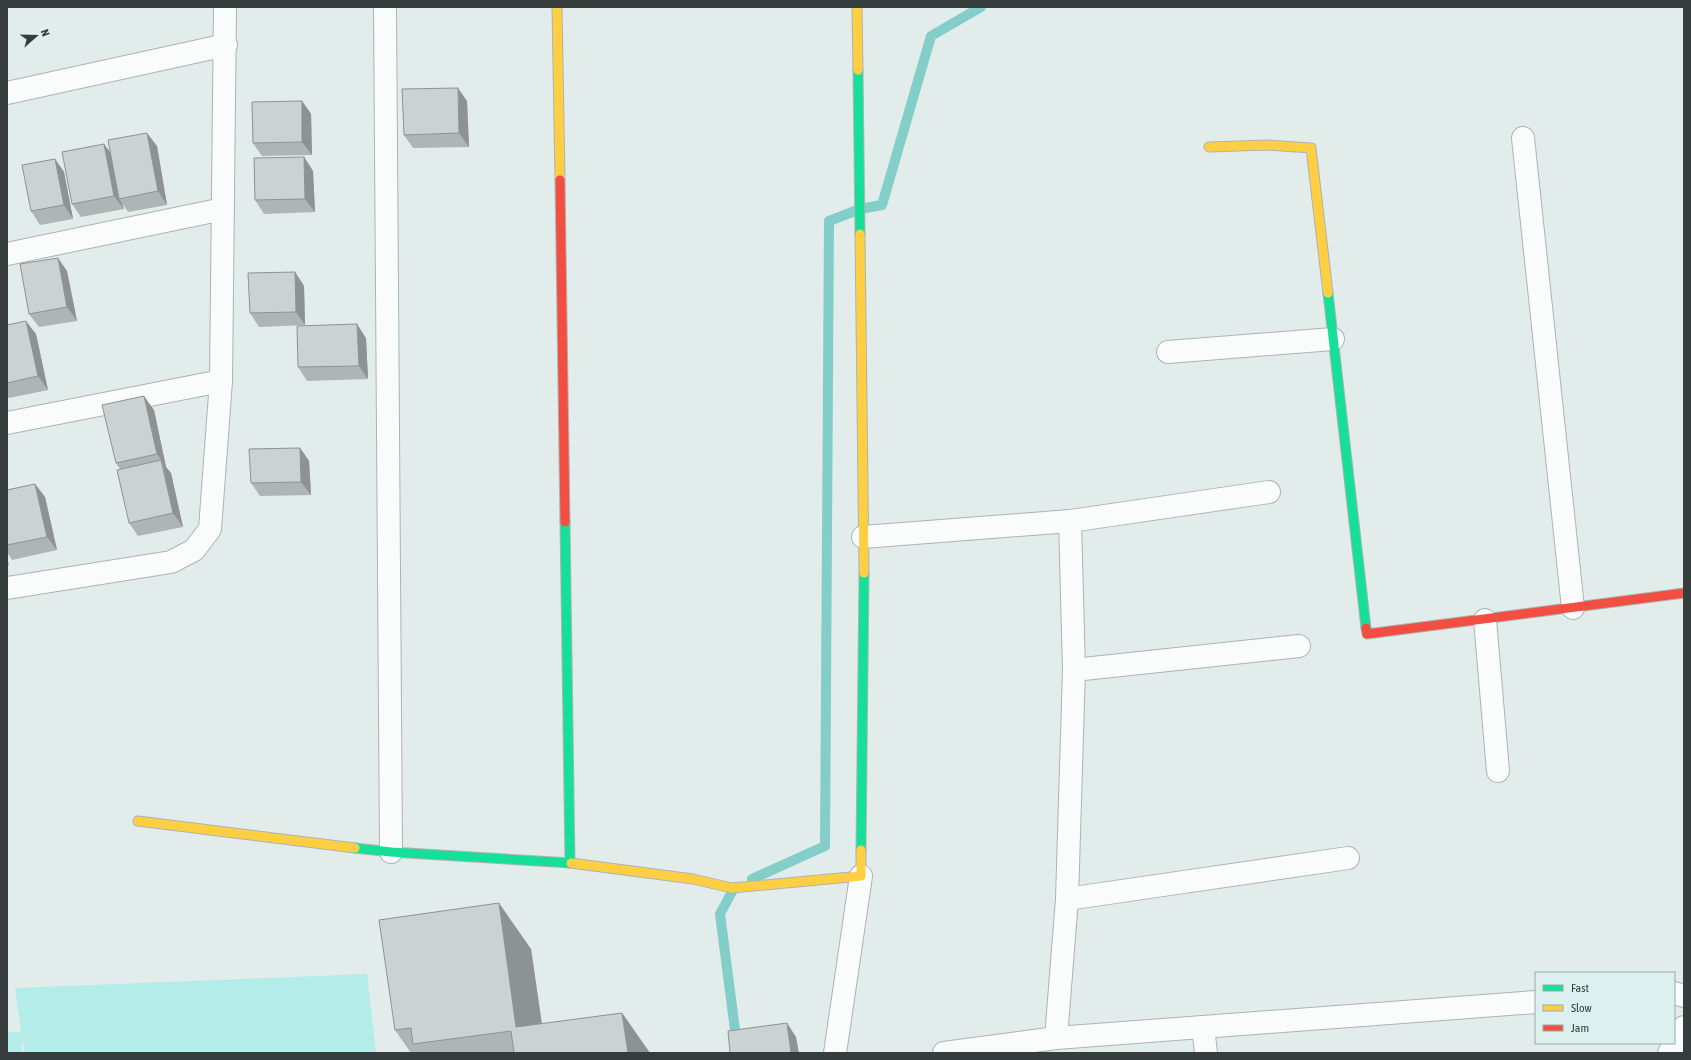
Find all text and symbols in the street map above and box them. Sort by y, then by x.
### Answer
north arrow [16,16,56,56]
text: N [39,27,52,38]
legend [1535,972,1675,1044]
text: Fast [1571,981,1589,995]
text: Slow [1571,1001,1592,1015]
text: Jam [1571,1021,1589,1035]

